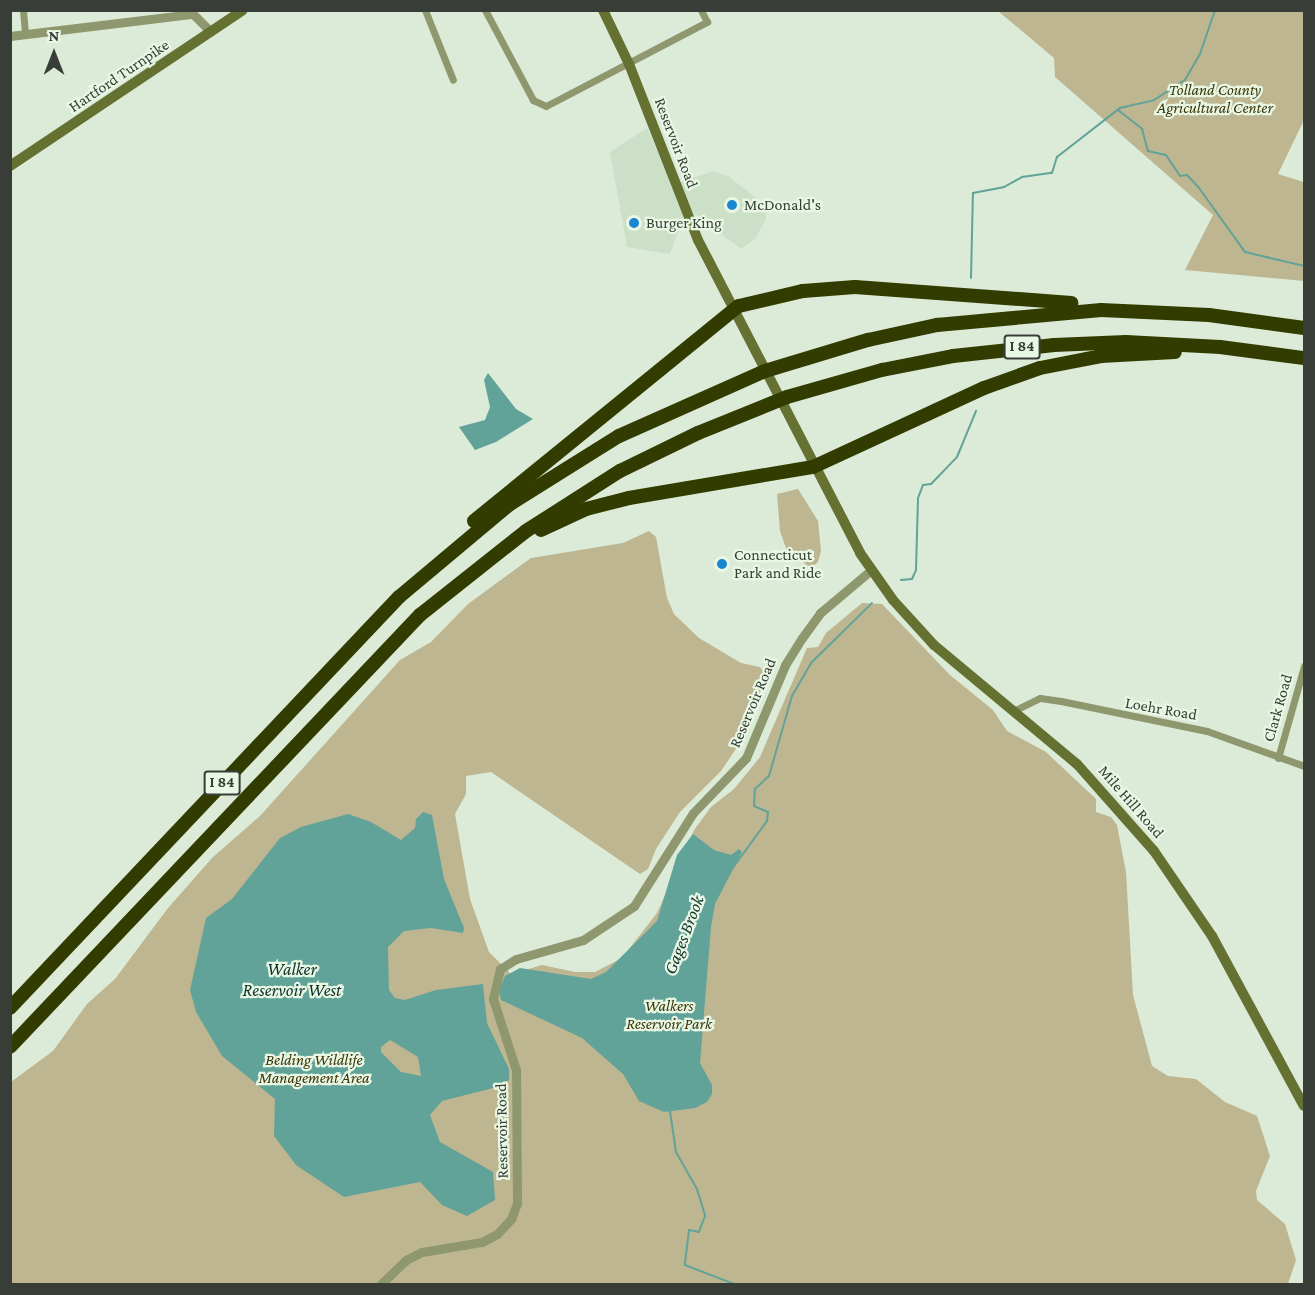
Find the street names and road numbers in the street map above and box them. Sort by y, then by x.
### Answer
street label: Hartford Turnpike [65,35,173,117]
street label: Reservoir Road [650,95,702,191]
road number: I 84 [1002,335,1042,359]
street label: Reservoir Road [726,655,780,751]
street label: Clark Road [1259,672,1297,744]
street label: Loehr Road [1124,693,1198,725]
street label: Mile Hill Road [1094,762,1168,842]
road number: I 84 [202,771,242,795]
street label: Reservoir Road [492,1083,512,1179]

